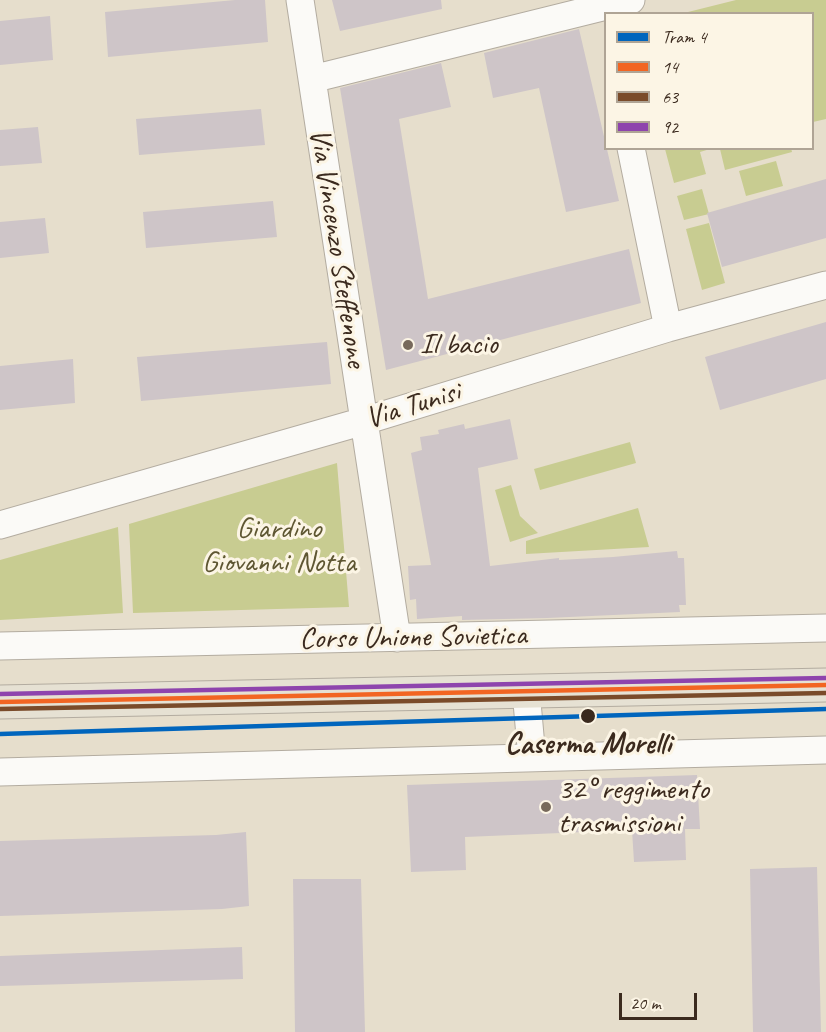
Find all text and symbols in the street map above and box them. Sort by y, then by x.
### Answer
legend [604,12,814,150]
text: Tram 4 [662,26,707,48]
text: 14 [662,56,678,78]
text: 63 [662,86,678,108]
text: 92 [662,116,678,138]
street label: Via Vincenzo Steffenone [300,126,374,370]
place label: Il bacio [420,327,498,363]
marker: Il bacio [401,338,415,352]
street label: Via Tunisi [362,375,464,437]
park label: Giardino Giovanni Notta [202,511,356,582]
street label: Corso Unione Sovietica [299,618,527,658]
marker: Caserma Morelli [579,707,597,725]
place label: Caserma Morelli [505,727,671,763]
place label: 32° reggimento trasmissioni [558,772,709,842]
marker: 32° reggimento trasmissioni [539,800,553,814]
scale bar [622,981,700,1019]
text: 20 m [630,992,661,1014]

